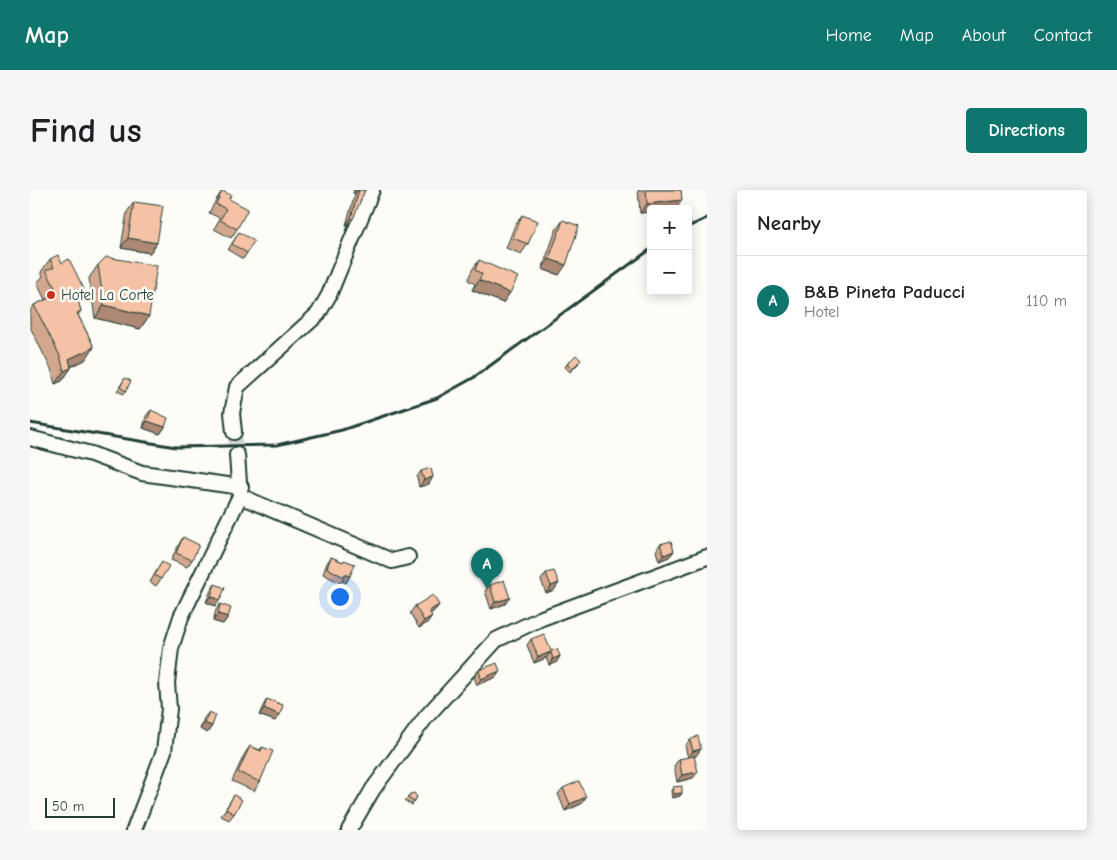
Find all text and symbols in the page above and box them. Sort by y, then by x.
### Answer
text: Map [25,21,69,49]
text: Home [825,25,872,46]
text: Map [900,25,934,46]
text: About [962,25,1006,46]
text: Contact [1034,25,1092,46]
button: Directions [966,108,1087,153]
text: Find us [30,110,142,151]
map controls [647,205,692,295]
button: + [647,205,692,250]
text: Nearby [757,211,821,235]
button: − [647,250,692,295]
text: B&B Pineta Paducci [804,281,965,303]
place label: Hotel La Corte [61,286,154,304]
marker: Hotel La Corte [45,289,57,301]
text: A [769,292,777,310]
text: 110 m [1026,292,1067,310]
text: Hotel [804,303,840,321]
pin: A [471,548,503,589]
your location [327,584,353,610]
scale bar [45,795,115,818]
text: 50 m [52,798,84,815]

